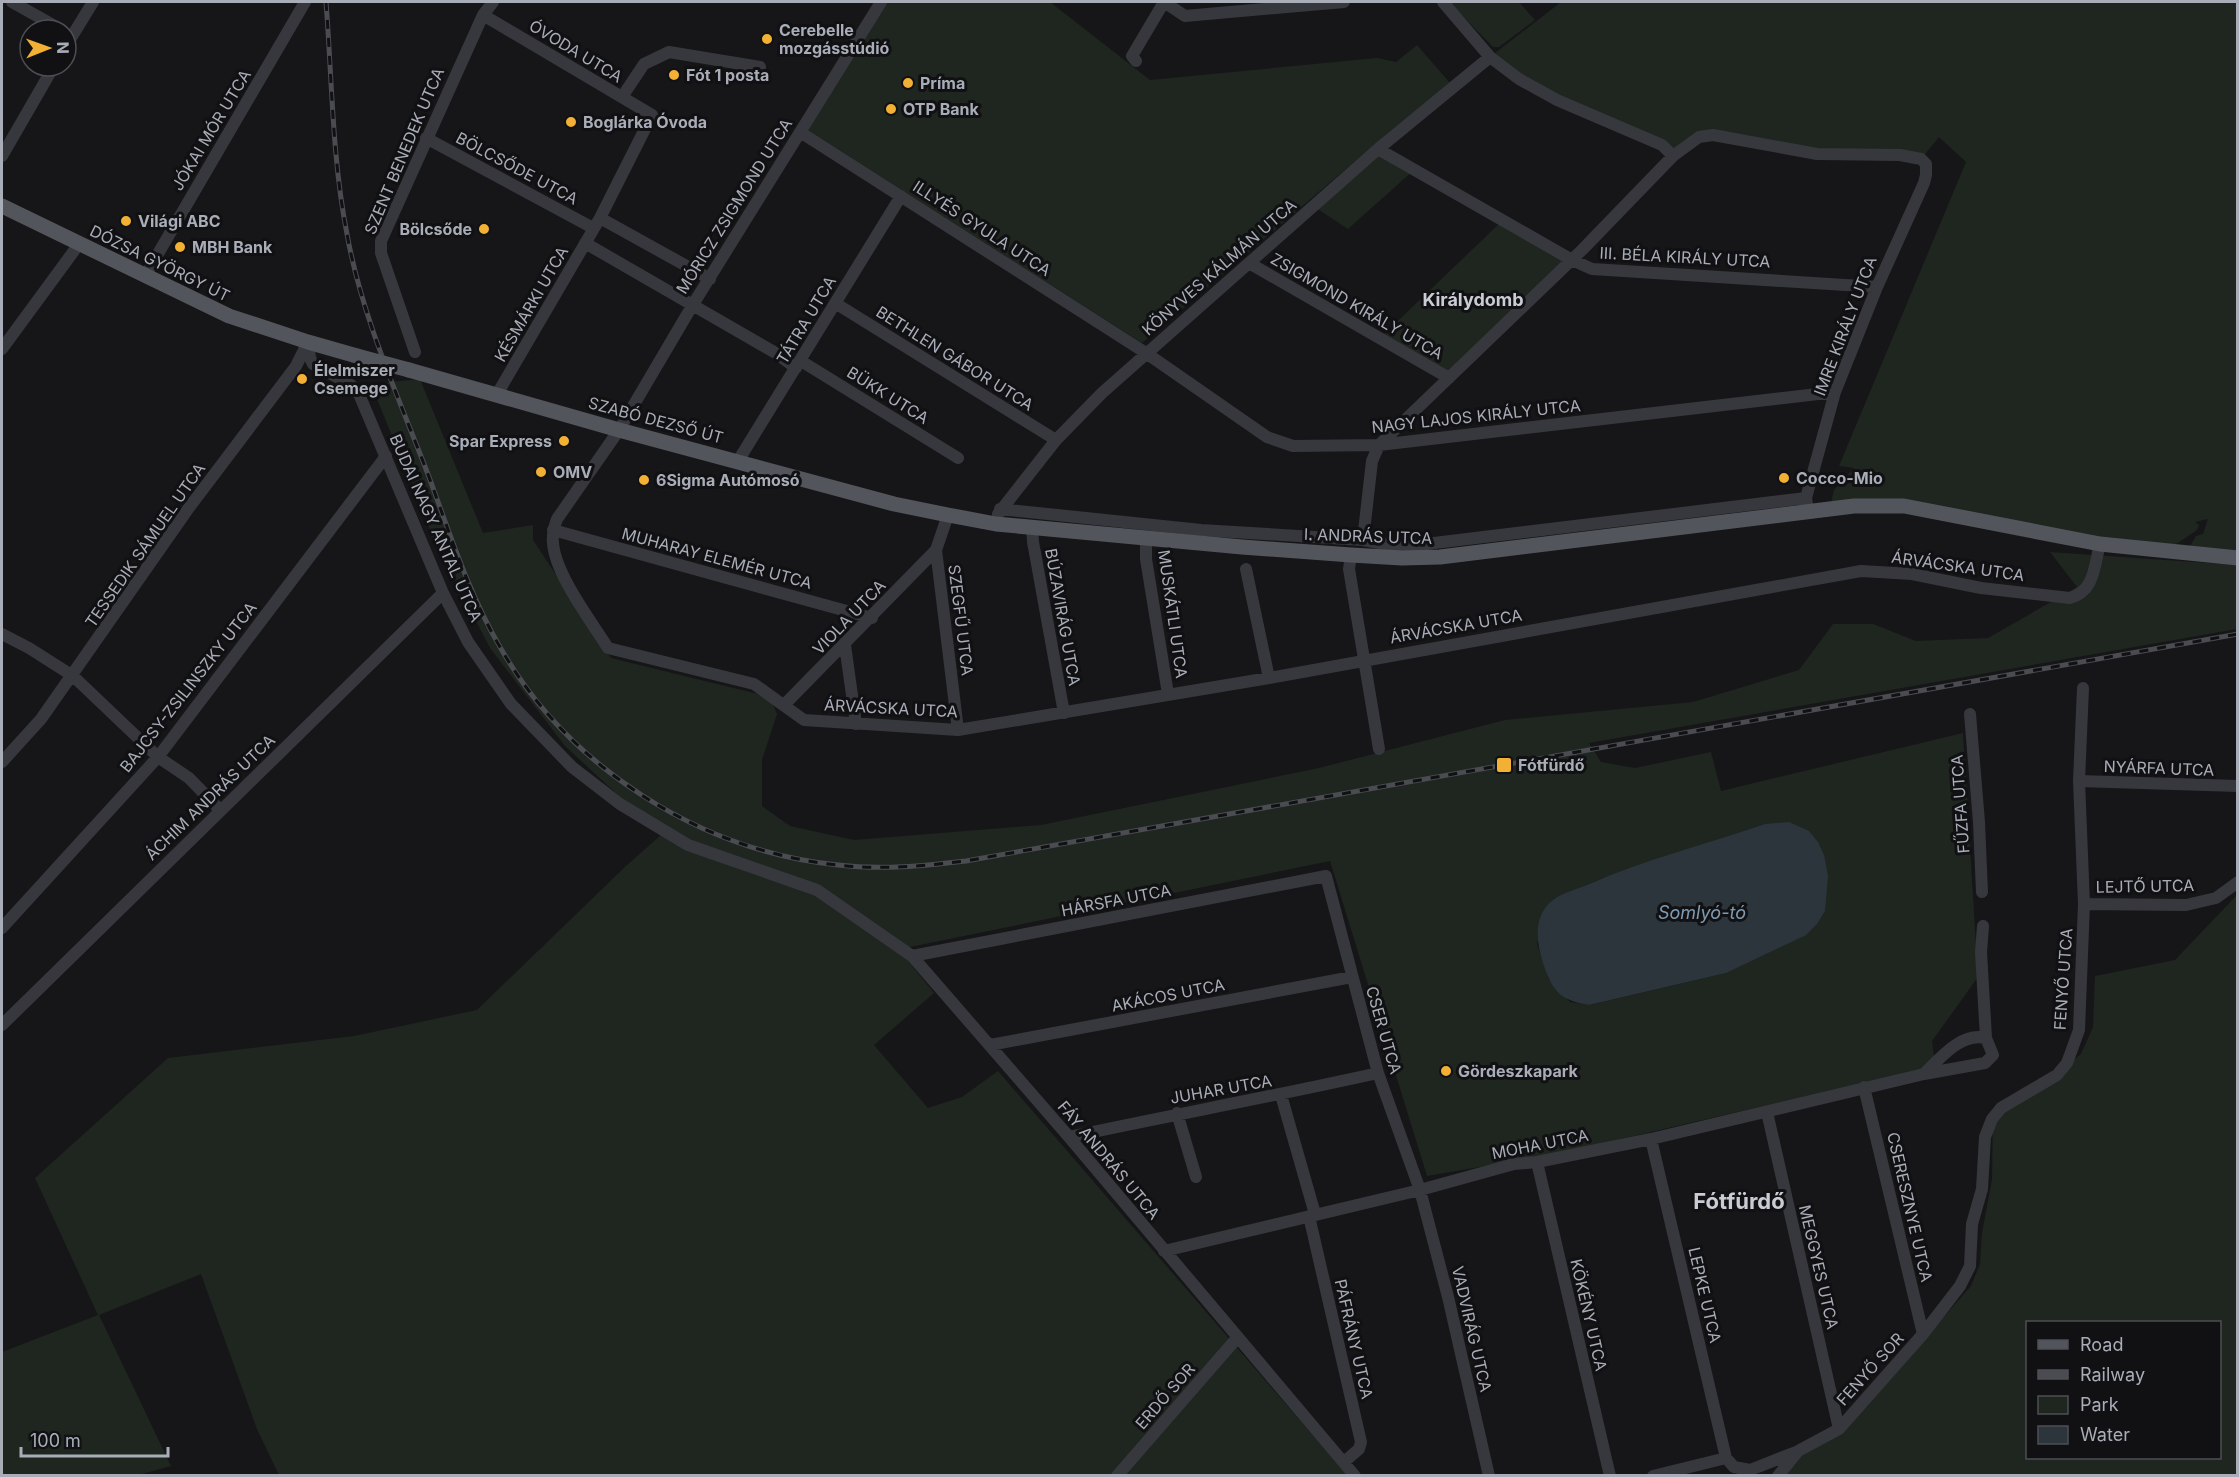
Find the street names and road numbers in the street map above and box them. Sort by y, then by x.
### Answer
street label: ÓVODA UTCA [526,15,626,87]
street label: SZENT BENEDEK UTCA [360,65,448,237]
street label: JÓKAI MÓR UTCA [167,66,255,194]
street label: MÓRICZ ZSIGMOND UTCA [672,115,796,297]
street label: BÖLCSŐDE UTCA [453,127,581,209]
street label: ILLYÉS GYULA UTCA [909,176,1055,280]
street label: KÖNYVES KÁLMÁN UTCA [1138,195,1300,339]
street label: DÓZSA GYÖRGY ÚT [87,220,233,306]
street label: KÉSMÁRKI UTCA [490,243,572,365]
street label: III. BÉLA KIRÁLY UTCA [1599,243,1771,271]
street label: ZSIGMOND KIRÁLY UTCA [1267,248,1447,364]
street label: IMRE KIRÁLY UTCA [1809,254,1881,398]
street label: TÁTRA UTCA [772,272,840,368]
street label: BETHLEN GÁBOR UTCA [873,301,1037,415]
street label: BÜKK UTCA [843,362,933,428]
street label: SZABÓ DEZSŐ ÚT [586,392,726,448]
street label: NAGY LAJOS KIRÁLY UTCA [1370,395,1582,437]
street label: BUDAI NAGY ANTAL UTCA [385,431,487,625]
street label: TESSEDIK SÁMUEL UTCA [81,459,209,631]
street label: MUHARAY ELEMÉR UTCA [620,523,814,593]
street label: I. ANDRÁS UTCA [1304,524,1432,548]
street label: BÚZAVIRÁG UTCA [1041,547,1085,687]
street label: ÁRVÁCSKA UTCA [1890,547,2026,585]
street label: MUSKÁTLI UTCA [1154,549,1192,679]
street label: SZEGFŰ UTCA [944,563,978,677]
street label: VIOLA UTCA [808,575,890,659]
street label: BAJCSY-ZSILINSZKY UTCA [115,598,261,776]
street label: ÁRVÁCSKA UTCA [1388,605,1524,647]
street label: ÁRVÁCSKA UTCA [824,695,958,721]
street label: ÁCHIM ANDRÁS UTCA [141,730,279,864]
street label: FŰZFA UTCA [1947,754,1973,854]
street label: NYÁRFA UTCA [2103,756,2215,780]
street label: LEJTŐ UTCA [2096,875,2194,897]
street label: HÁRSFA UTCA [1060,880,1172,920]
street label: FENYŐ UTCA [2049,927,2077,1031]
street label: AKÁCOS UTCA [1110,974,1226,1016]
street label: CSER UTCA [1362,984,1406,1076]
street label: JUHAR UTCA [1169,1070,1273,1108]
street label: FÁY ANDRÁS UTCA [1054,1097,1164,1223]
street label: MOHA UTCA [1490,1125,1590,1163]
street label: CSERESZNYE UTCA [1883,1130,1937,1284]
street label: MEGGYES UTCA [1795,1203,1843,1331]
street label: LEPKE UTCA [1684,1245,1726,1345]
street label: KÖKÉNY UTCA [1566,1257,1612,1373]
street label: VADVIRÁG UTCA [1448,1264,1496,1394]
street label: PÁFRÁNY UTCA [1330,1277,1378,1401]
street label: FENYŐ SOR [1832,1329,1908,1409]
street label: ERDŐ SOR [1131,1359,1199,1433]

